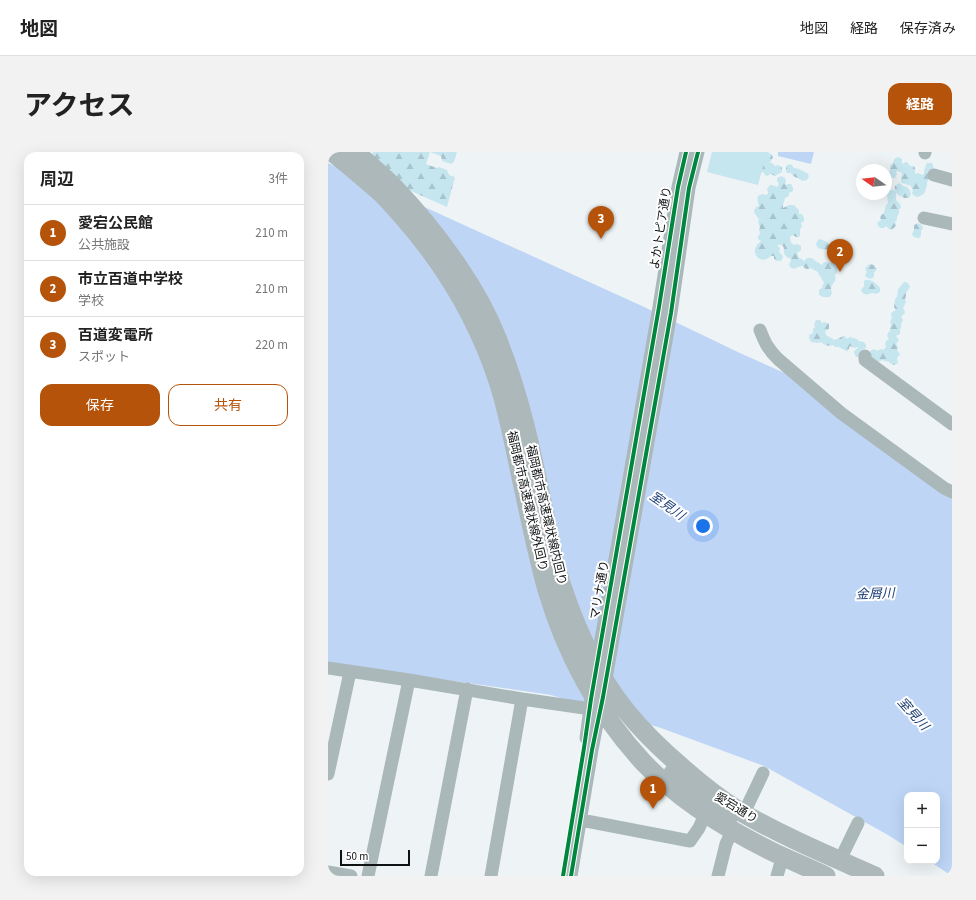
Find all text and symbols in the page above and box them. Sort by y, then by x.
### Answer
text: 地図 [20,16,58,43]
text: 地図 [800,19,828,39]
text: 経路 [850,19,878,39]
text: 保存済み [900,19,956,39]
button: 経路 [888,83,952,125]
text: アクセス [24,86,135,126]
north arrow [856,164,892,200]
text: 周辺 [40,168,74,192]
text: 3件 [269,170,288,188]
street label: よかトピア通り [646,185,676,271]
pin: 3 [588,206,614,239]
text: 愛宕公民館 [78,213,153,234]
text: 1 [50,224,56,242]
text: 210 m [255,224,288,242]
text: 公共施設 [78,236,130,254]
pin: 2 [827,239,853,272]
text: 市立百道中学校 [78,269,183,290]
text: 2 [50,280,56,298]
text: 210 m [255,280,288,298]
text: 学校 [78,292,104,310]
text: 百道変電所 [78,325,153,346]
text: 3 [50,336,56,354]
text: 220 m [255,336,288,354]
text: スポット [78,348,130,366]
button: 保存 [40,384,160,426]
button: 共有 [168,384,288,426]
street label: 福岡都市高速環状線外回り [503,429,551,573]
street label: 福岡都市高速環状線内回り [522,443,570,587]
water label: 室見川 [646,487,690,526]
your location [693,516,713,536]
street label: マリナ通り [586,559,614,621]
water label: 金屑川 [855,584,897,604]
water label: 室見川 [893,693,934,736]
pin: 1 [640,776,666,809]
street label: 愛宕通り [711,788,761,828]
map controls [904,792,940,864]
button: + [904,792,940,828]
button: − [904,828,940,864]
scale bar [340,848,410,867]
text: 50 m [346,849,368,864]

